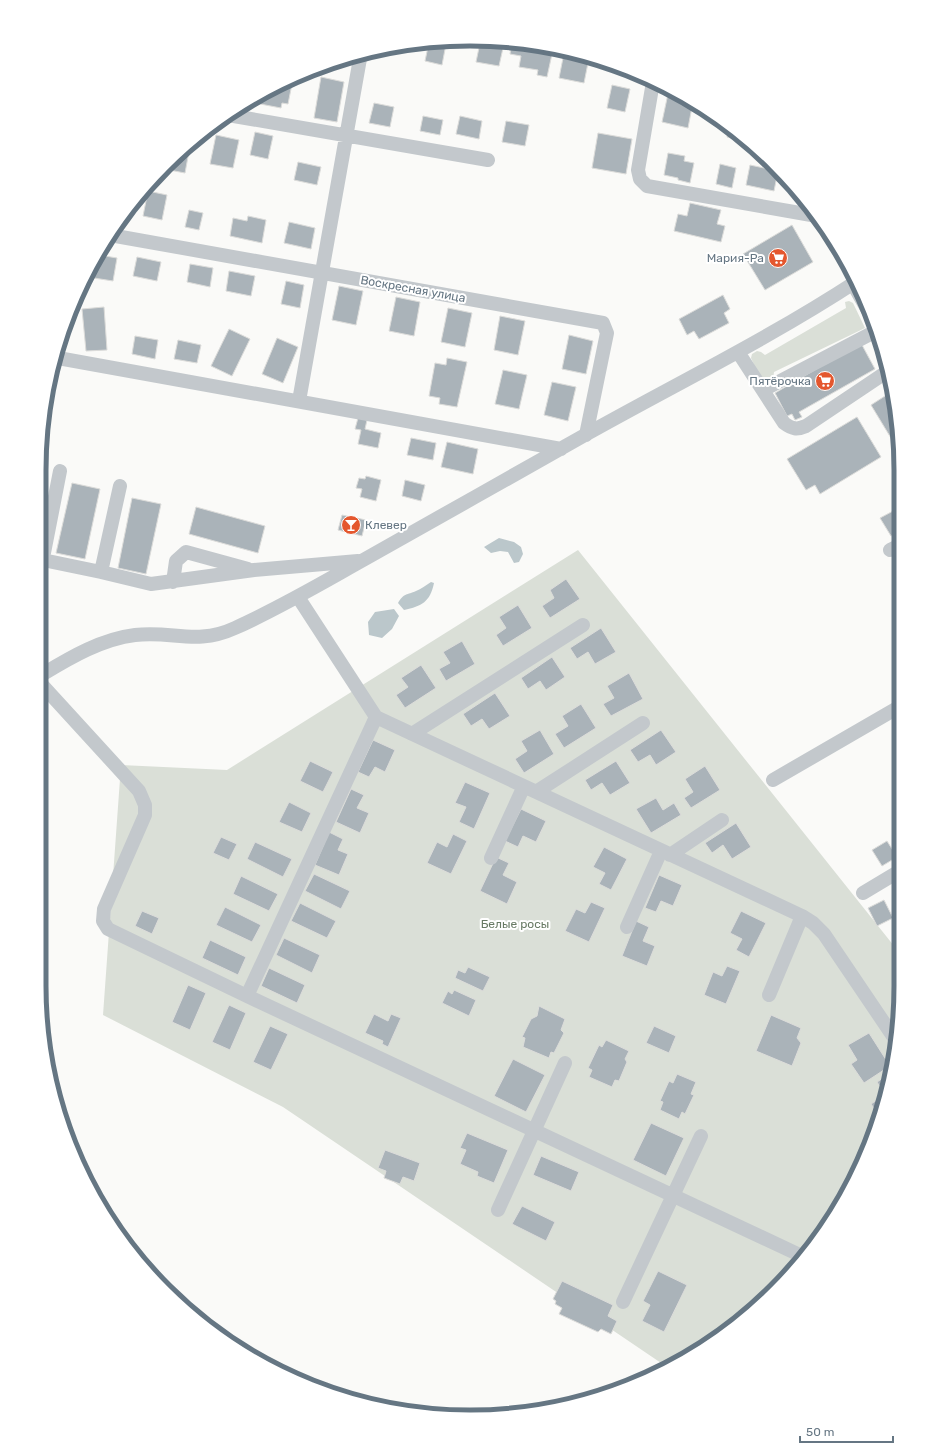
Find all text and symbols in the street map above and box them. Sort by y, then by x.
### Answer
supermarket icon: Мария-Ра [767,247,789,269]
place label: Мария-Ра [707,251,764,265]
street label: Воскресная улица [359,273,467,305]
supermarket icon: Пятёрочка [814,370,836,392]
place label: Пятёрочка [749,374,811,388]
bar icon: Клевер [340,514,362,536]
place label: Клевер [365,518,407,532]
park label: Белые росы [481,917,549,931]
scale bar [800,1418,893,1444]
text: 50 m [806,1425,834,1439]

